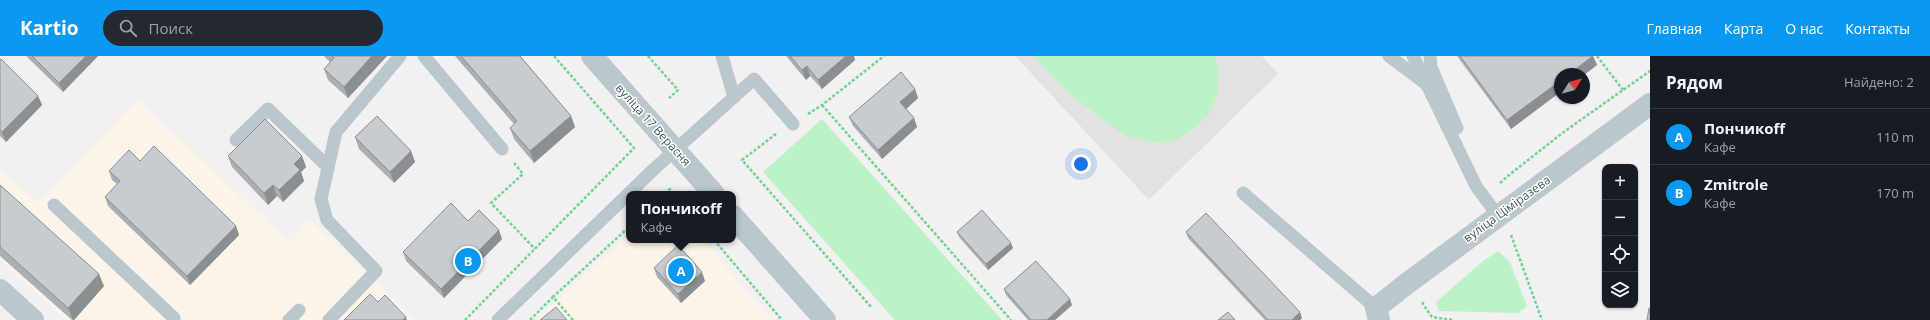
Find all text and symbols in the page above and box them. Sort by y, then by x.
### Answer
search box [103,10,383,46]
text: Kartio [20,15,79,41]
icon: search [117,17,139,39]
text: Поиск [149,18,193,38]
text: Главная [1647,19,1702,38]
text: Карта [1724,19,1763,38]
text: О нас [1785,19,1823,38]
text: Контакты [1845,19,1910,38]
north arrow [1554,68,1590,104]
text: Рядом [1666,71,1723,94]
text: Найдено: 2 [1844,73,1914,91]
street label: вуліца 17 Верасня [612,80,695,170]
text: Пончикoff [1704,118,1785,138]
text: A [1675,128,1683,146]
text: 110 m [1876,128,1914,146]
text: Кафе [1704,138,1736,156]
your location [1071,154,1091,174]
map controls [1602,164,1638,308]
button: + [1602,164,1638,200]
street label: вуліца Ціміразева [1460,171,1554,246]
text: Zmitrole [1704,174,1768,194]
text: B [1675,184,1683,202]
text: 170 m [1876,184,1914,202]
popup [626,191,736,243]
text: Кафе [1704,194,1736,212]
text: Пончикoff [640,198,722,218]
button: − [1602,200,1638,236]
text: Кафе [640,218,672,236]
button: locate [1602,236,1638,272]
pin: B [455,246,481,276]
pin: A [668,256,694,286]
button: layers [1602,272,1638,308]

